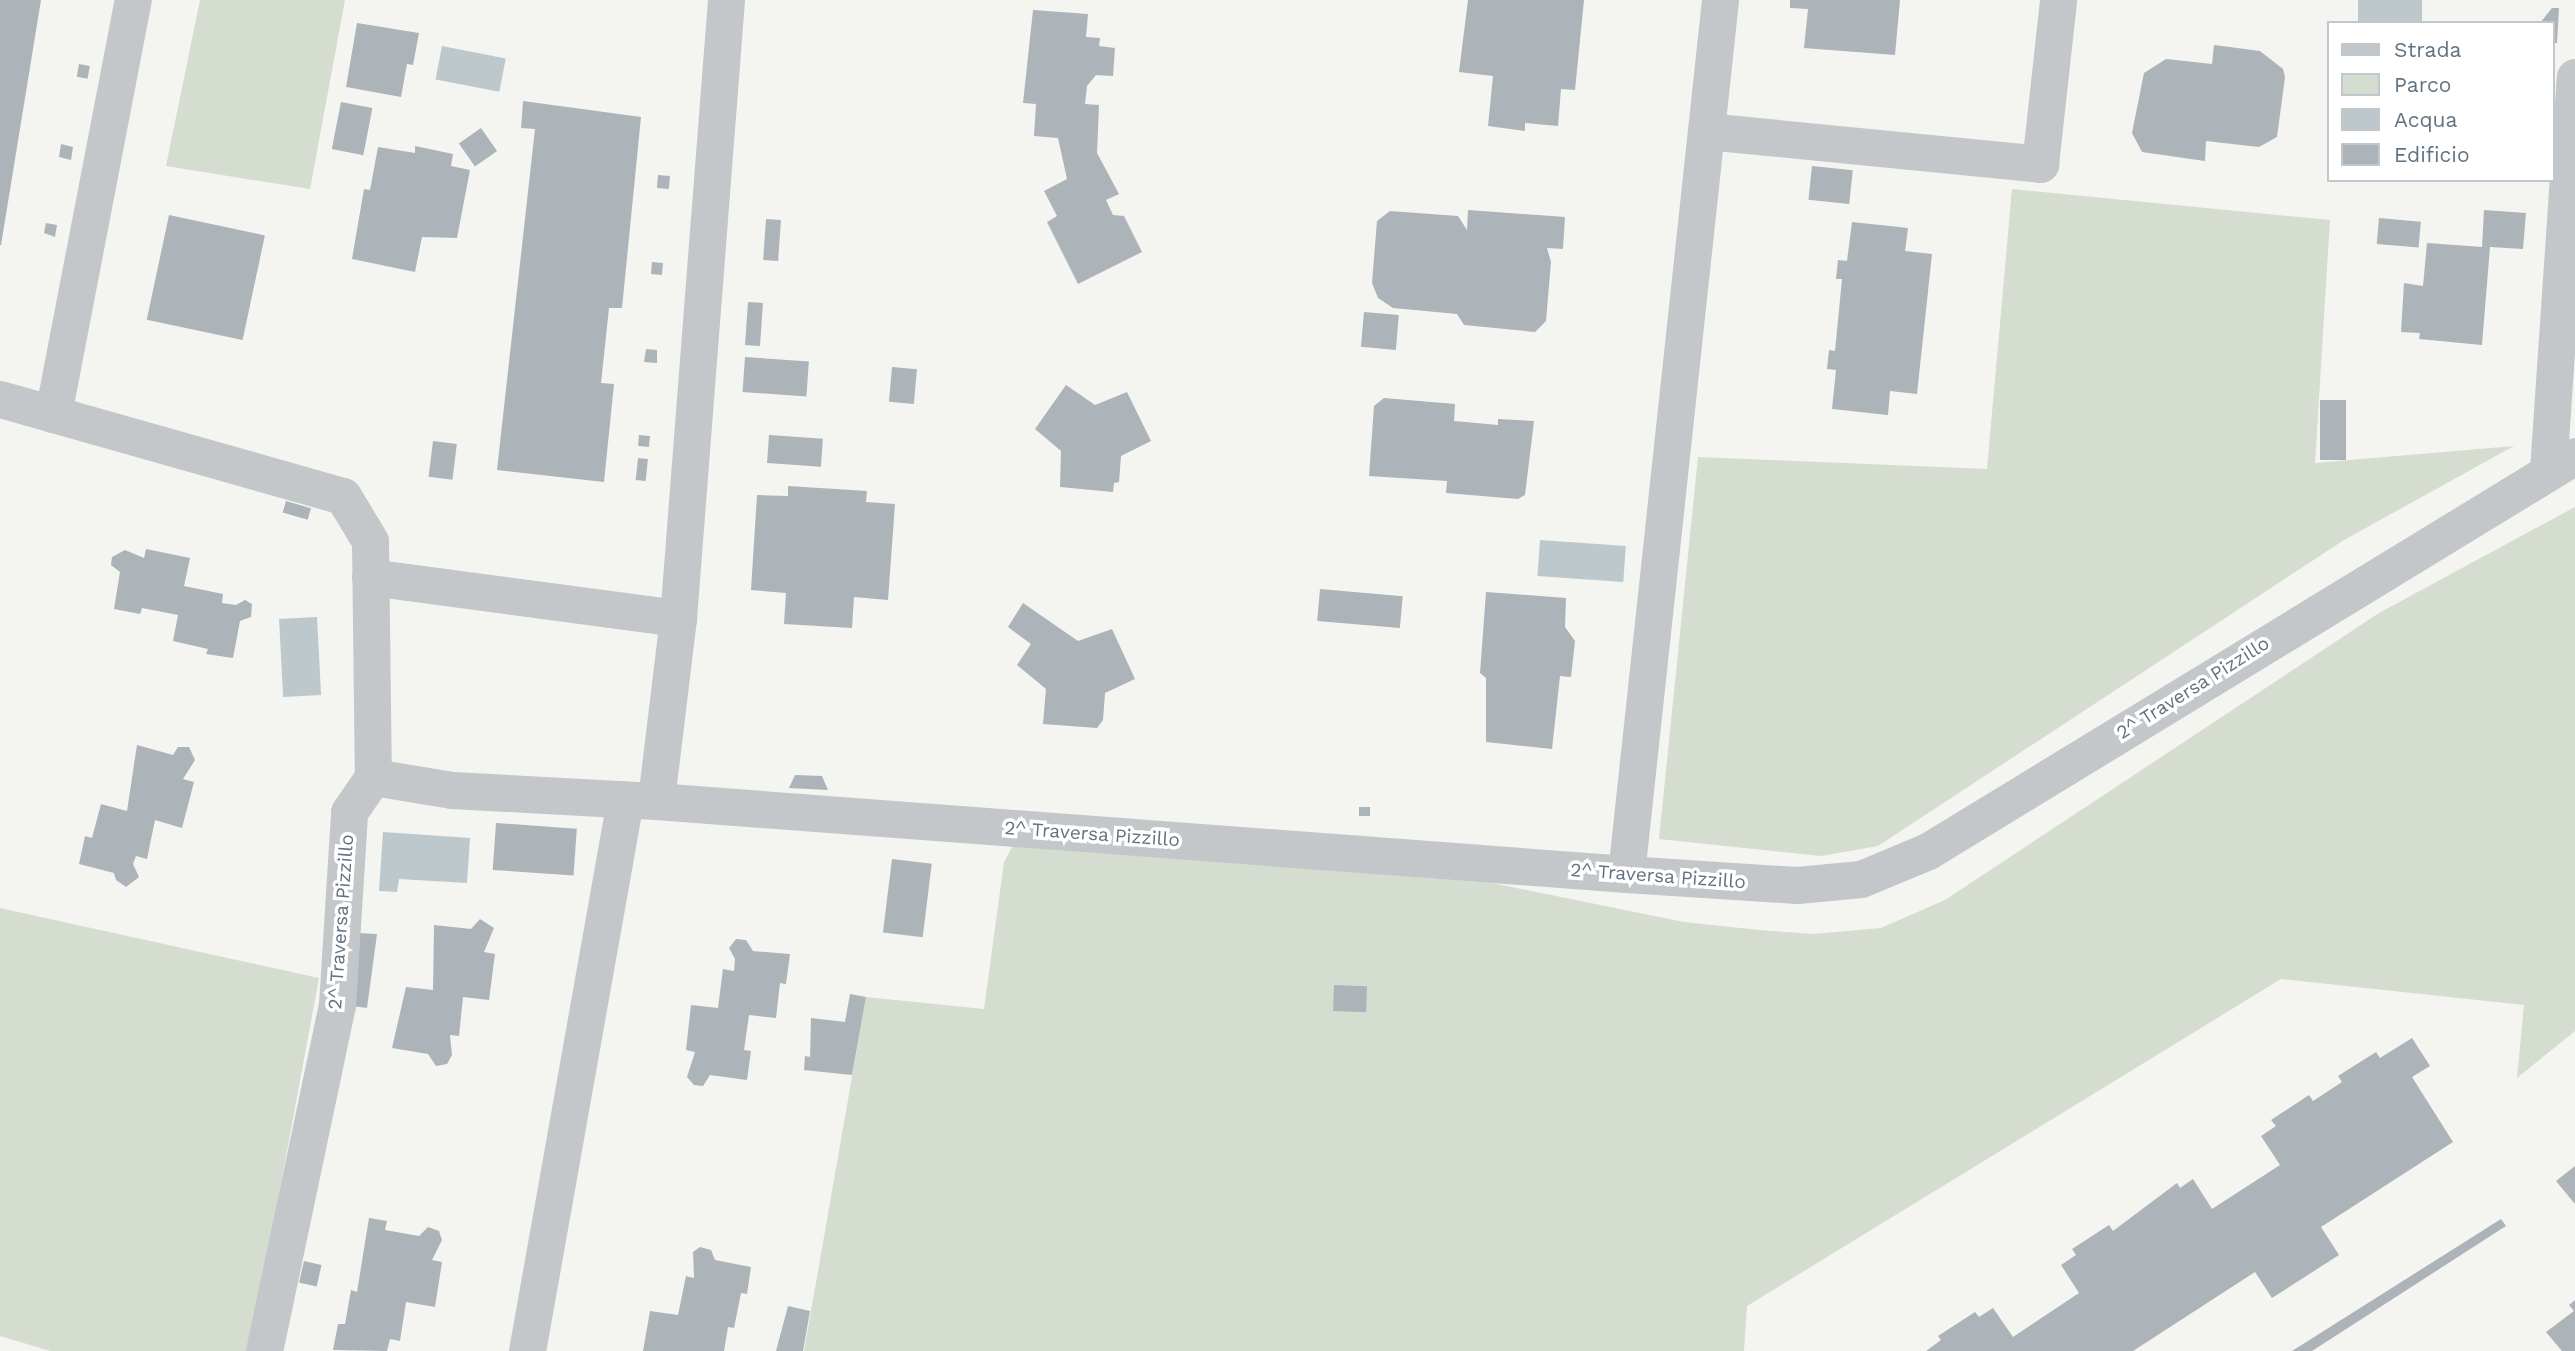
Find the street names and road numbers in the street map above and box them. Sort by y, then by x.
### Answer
street label: 2^ Traversa Pizzillo [2112,632,2274,744]
street label: 2^ Traversa Pizzillo [1003,816,1181,852]
street label: 2^ Traversa Pizzillo [323,833,359,1011]
street label: 2^ Traversa Pizzillo [1569,858,1747,894]

